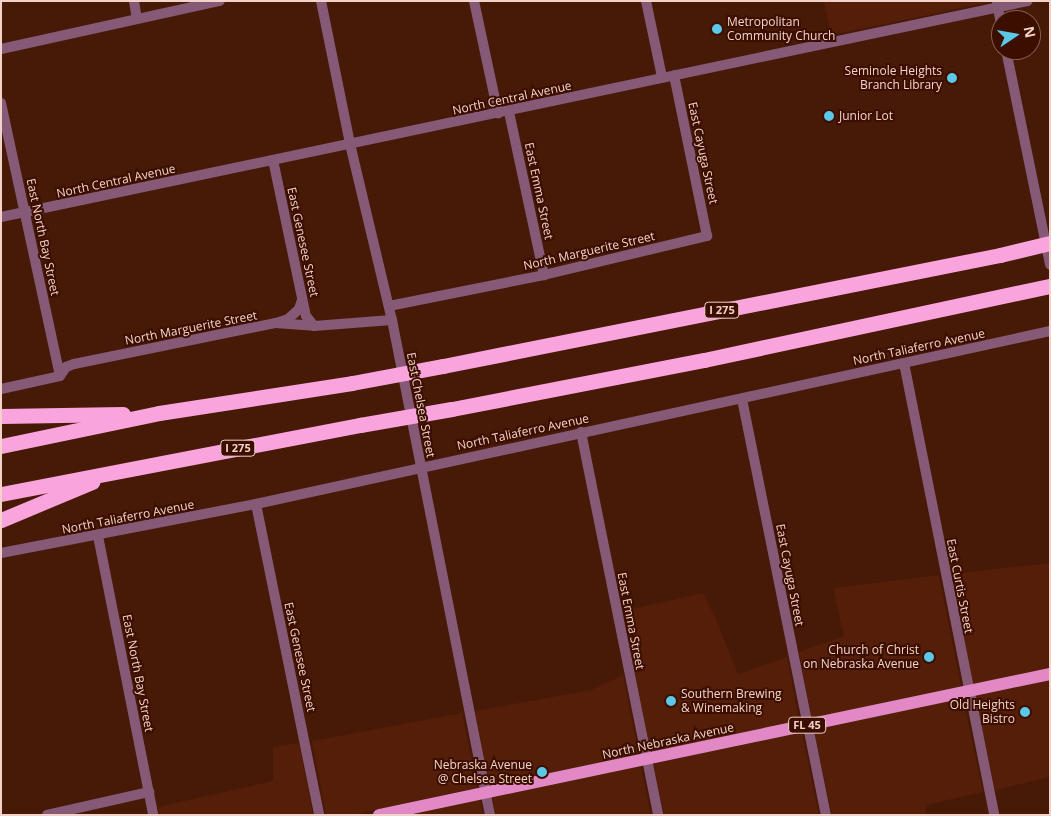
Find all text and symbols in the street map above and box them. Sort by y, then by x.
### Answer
north arrow [991,10,1041,60]
place label: Metropolitan Community Church [727,15,835,43]
marker: Metropolitan Community Church [711,23,723,35]
text: N [1020,24,1041,40]
place label: Seminole Heights Branch Library [845,64,942,92]
marker: Seminole Heights Branch Library [946,72,958,84]
street label: North Central Avenue [451,78,573,118]
street label: East Cayuga Street [685,101,721,205]
place label: Junior Lot [839,109,893,123]
marker: Junior Lot [823,110,835,122]
street label: East Emma Street [522,141,556,241]
street label: North Central Avenue [55,161,177,201]
street label: East North Bay Street [24,177,62,297]
street label: East Genesee Street [284,186,322,298]
street label: North Marguerite Street [522,229,656,273]
road number: I 275 [703,302,741,318]
street label: North Marguerite Street [124,308,258,348]
street label: North Taliaferro Avenue [852,326,986,368]
street label: East Chelsea Street [404,351,438,459]
street label: North Taliaferro Avenue [456,411,590,453]
road number: I 275 [219,439,257,456]
street label: North Taliaferro Avenue [61,497,195,537]
street label: East Cayuga Street [773,523,807,627]
street label: East Curtis Street [944,538,976,634]
street label: East Emma Street [615,571,647,671]
street label: East Genesee Street [281,601,319,713]
street label: East North Bay Street [120,613,156,733]
place label: Church of Christ on Nebraska Avenue [803,643,919,671]
marker: Church of Christ on Nebraska Avenue [923,651,935,663]
place label: Southern Brewing & Winemaking [681,687,782,715]
marker: Southern Brewing & Winemaking [665,695,677,707]
place label: Old Heights Bistro [950,698,1015,726]
marker: Old Heights Bistro [1019,706,1031,718]
road number: FL 45 [787,716,827,734]
street label: North Nebraska Avenue [601,720,735,762]
place label: Nebraska Avenue @ Chelsea Street [434,758,532,786]
marker: Nebraska Avenue @ Chelsea Street [536,766,548,778]

